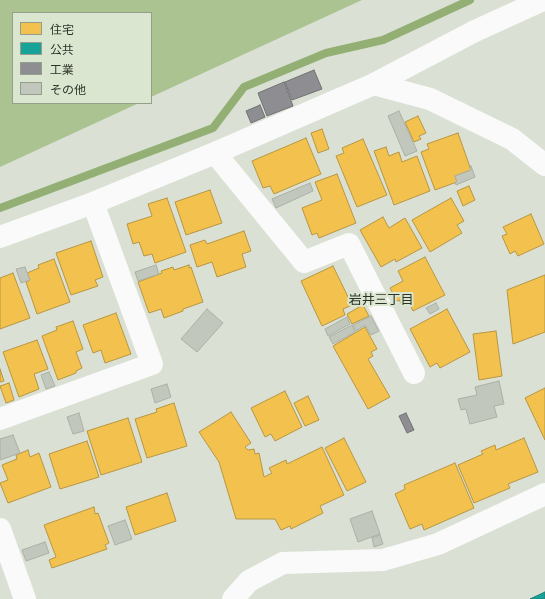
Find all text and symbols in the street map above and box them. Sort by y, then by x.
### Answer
legend [12,12,152,104]
text: 住宅 [50,22,74,37]
text: 公共 [50,42,74,57]
text: 工業 [50,62,74,77]
text: その他 [50,82,86,97]
district label: 岩井三丁目 [349,292,413,308]

